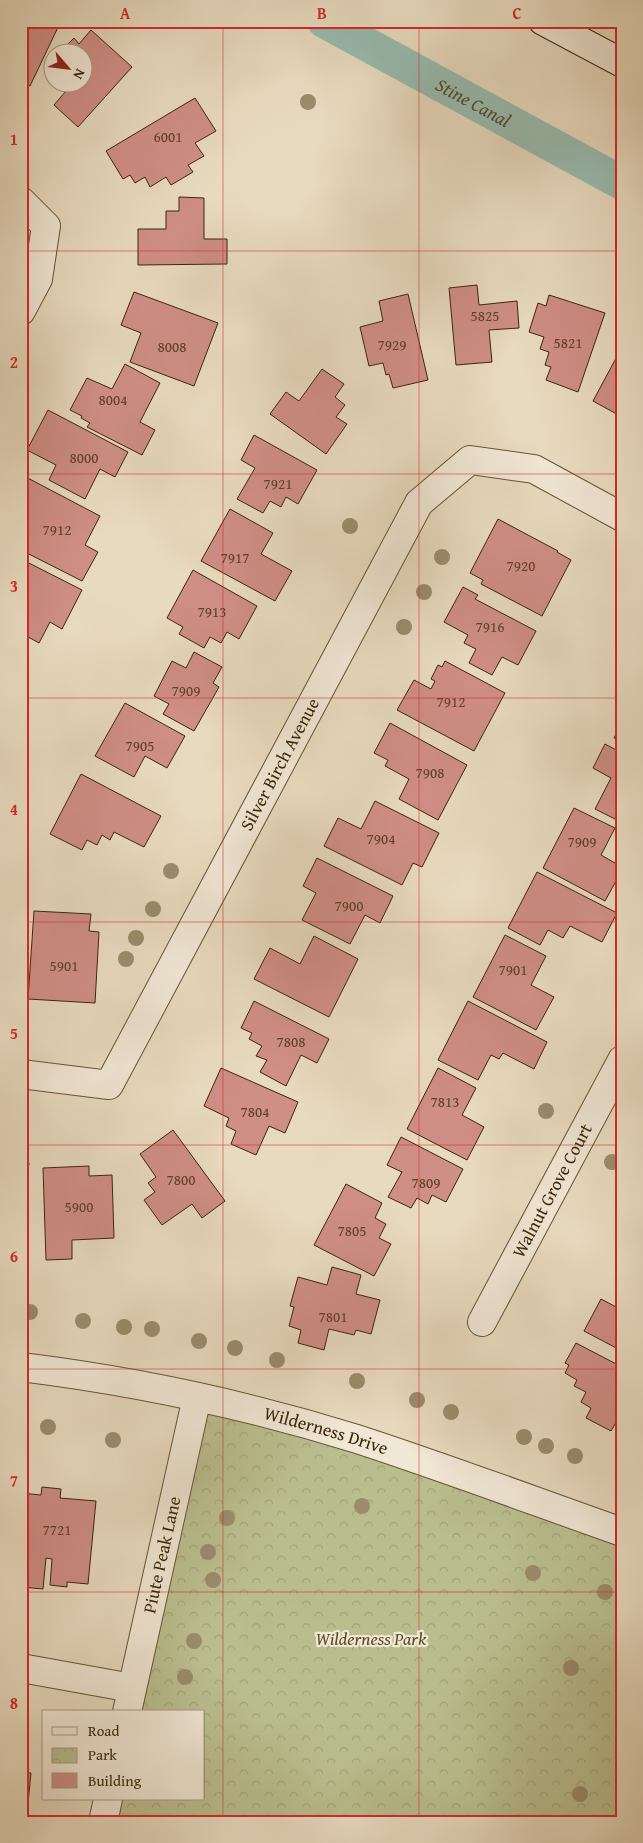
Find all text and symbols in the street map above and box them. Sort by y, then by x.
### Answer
text: A [120,1,131,25]
text: B [317,1,327,25]
text: C [512,1,522,25]
north arrow [42,42,92,92]
text: N [68,65,91,83]
water label: Stine Canal [431,70,516,134]
house number: 6001 [154,126,182,147]
text: 1 [10,127,18,151]
house number: 5825 [471,305,499,326]
house number: 5821 [554,332,582,353]
house number: 7929 [378,334,406,355]
house number: 8008 [158,336,186,357]
text: 2 [10,350,18,374]
house number: 8004 [99,389,127,410]
house number: 8000 [70,447,98,468]
house number: 7921 [264,473,292,494]
house number: 7912 [43,519,71,540]
house number: 7917 [221,547,249,568]
house number: 7920 [507,555,535,576]
text: 3 [10,574,18,598]
house number: 7913 [198,601,226,622]
house number: 7916 [476,616,504,637]
house number: 7909 [172,680,200,701]
house number: 7912 [437,691,465,712]
street label: Silver Birch Avenue [233,693,326,835]
house number: 7905 [126,735,154,756]
house number: 7908 [416,762,444,783]
text: 4 [10,797,18,821]
house number: 7904 [367,828,395,849]
house number: 7909 [568,831,596,852]
house number: 7900 [335,895,363,916]
house number: 5901 [50,955,78,976]
house number: 7901 [499,959,527,980]
text: 5 [10,1021,18,1045]
house number: 7808 [277,1031,305,1052]
house number: 7813 [431,1091,459,1112]
house number: 7804 [241,1101,269,1122]
street label: Walnut Grove Court [505,1118,599,1262]
house number: 7800 [167,1169,195,1190]
house number: 7809 [412,1172,440,1193]
house number: 5900 [65,1196,93,1217]
house number: 7805 [338,1220,366,1241]
text: 6 [10,1244,18,1268]
house number: 7801 [319,1306,347,1327]
street label: Wilderness Drive [261,1399,392,1461]
text: 7 [10,1468,18,1492]
street label: Piute Peak Lane [135,1494,188,1616]
house number: 7721 [43,1519,71,1540]
park label: Wilderness Park [316,1625,427,1652]
text: 8 [10,1691,18,1715]
legend [42,1710,205,1800]
text: Road [88,1720,119,1741]
text: Park [88,1744,117,1765]
text: Building [88,1770,142,1791]

